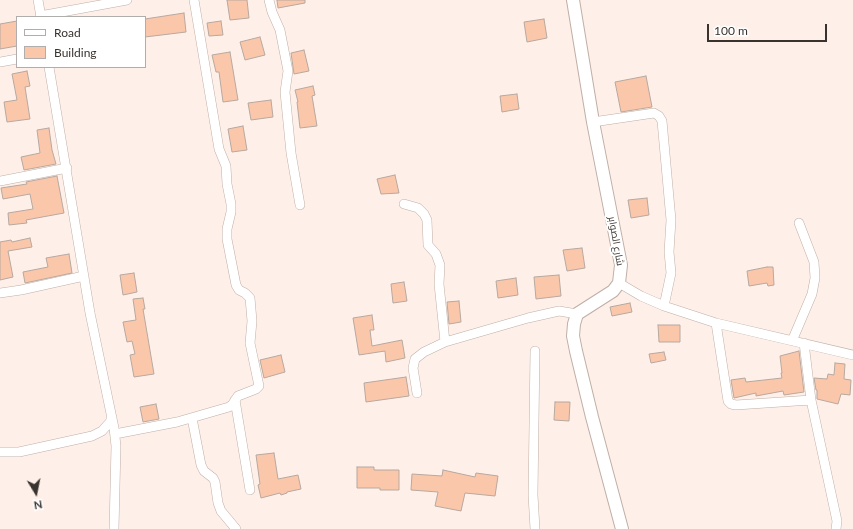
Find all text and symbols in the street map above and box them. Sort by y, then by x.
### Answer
legend [16,16,146,68]
scale bar [709,16,829,42]
text: 100 m [714,23,748,38]
text: Road [54,25,81,40]
text: Building [54,45,97,60]
street label: شارع الصوابر [606,215,626,267]
north arrow [16,473,56,513]
text: N [33,498,43,512]

